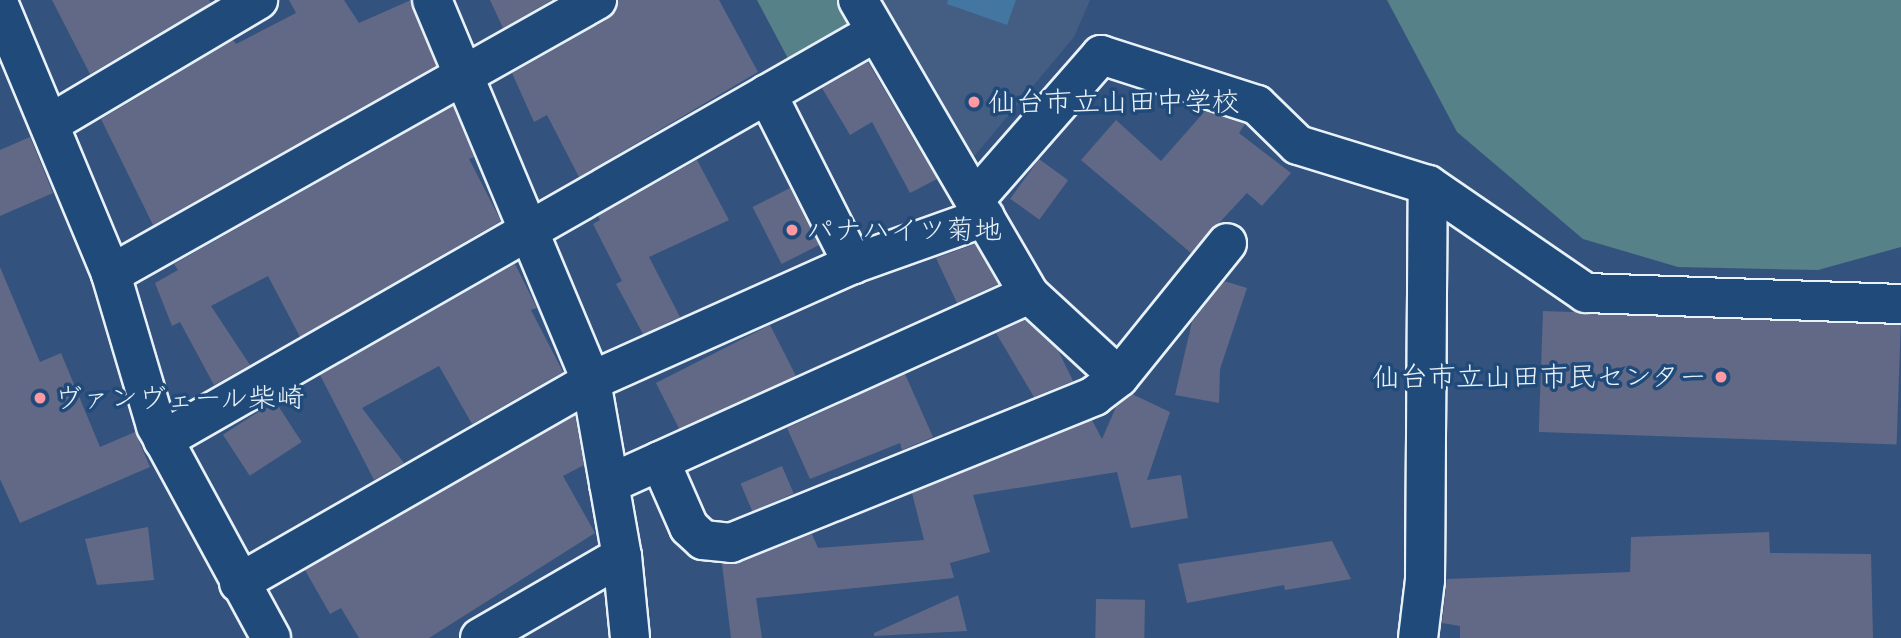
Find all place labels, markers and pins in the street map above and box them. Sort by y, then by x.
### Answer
place label: 仙台市立山田中学校 [988,85,1240,119]
marker: 仙台市立山田中学校 [966,94,982,110]
place label: パナハイツ菊地 [806,213,1002,247]
marker: パナハイツ菊地 [784,222,800,238]
place label: 仙台市立山田市民センター [1371,360,1707,394]
marker: 仙台市立山田市民センター [1713,369,1729,385]
place label: ヴァンヴェール柴崎 [54,381,306,415]
marker: ヴァンヴェール柴崎 [32,390,48,406]

